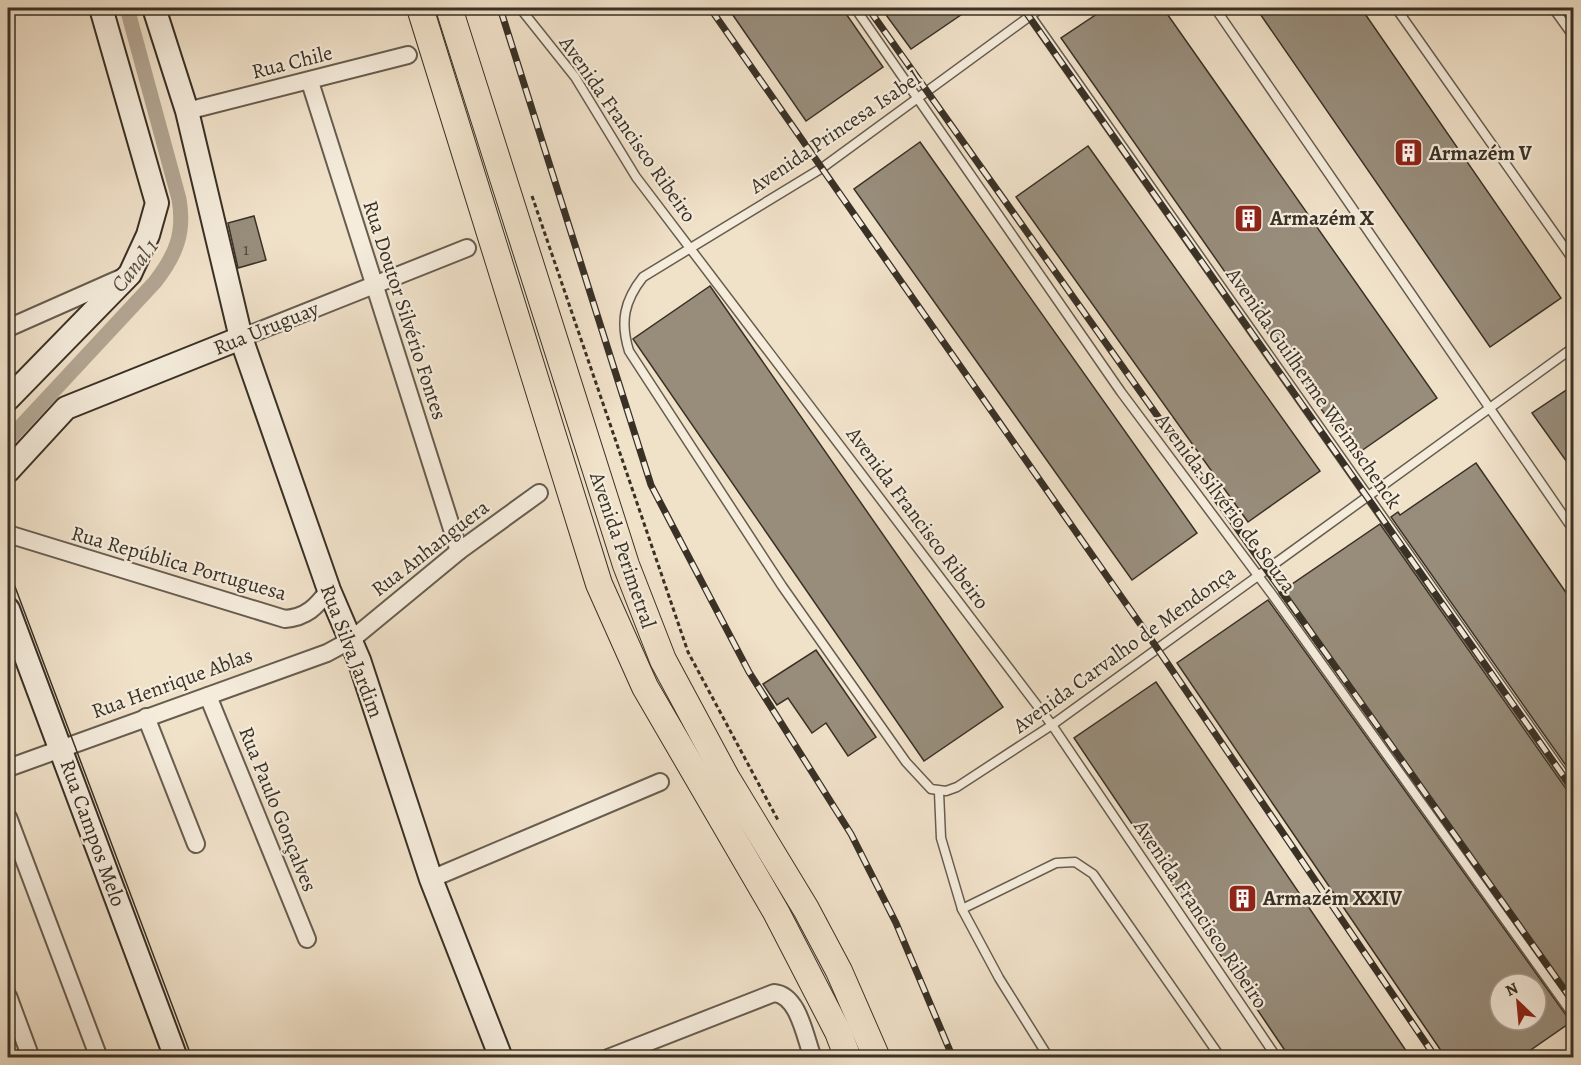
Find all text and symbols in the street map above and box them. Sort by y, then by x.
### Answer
street label: Avenida Francisco Ribeiro [552,29,703,228]
street label: Rua Chile [249,38,335,86]
street label: Avenida Princesa Isabel [743,64,926,200]
building icon: Armazém V [1392,137,1424,169]
place label: Armazém V [1428,139,1533,167]
street label: Rua Doutor Silvério Fontes [356,197,454,423]
building icon: Armazém X [1233,202,1265,234]
place label: Armazém X [1269,204,1375,232]
water label: Canal 1 [104,232,165,299]
house number: 1 [243,237,249,261]
street label: Avenida Guilherme Weimschenck [1219,261,1408,515]
street label: Rua Uruguay [209,294,323,362]
street label: Avenida Silvério de Souza [1148,406,1303,599]
street label: Avenida Francisco Ribeiro [840,420,996,615]
street label: Avenida Perimetral [583,467,663,632]
street label: Rua Anhanguera [365,493,495,603]
street label: Rua República Portuguesa [68,519,290,607]
street label: Avenida Carvalho de Mendonça [1006,559,1241,740]
street label: Rua Silva Jardim [314,580,390,722]
street label: Rua Henrique Ablas [88,641,256,725]
street label: Rua Paulo Gonçalves [232,722,324,896]
street label: Rua Campos Melo [53,756,133,910]
street label: Avenida Francisco Ribeiro [1127,813,1275,1014]
building icon: Armazém XXIV [1226,882,1258,914]
place label: Armazém XXIV [1262,884,1403,912]
north arrow [1488,972,1548,1032]
text: N [1502,977,1522,1002]

